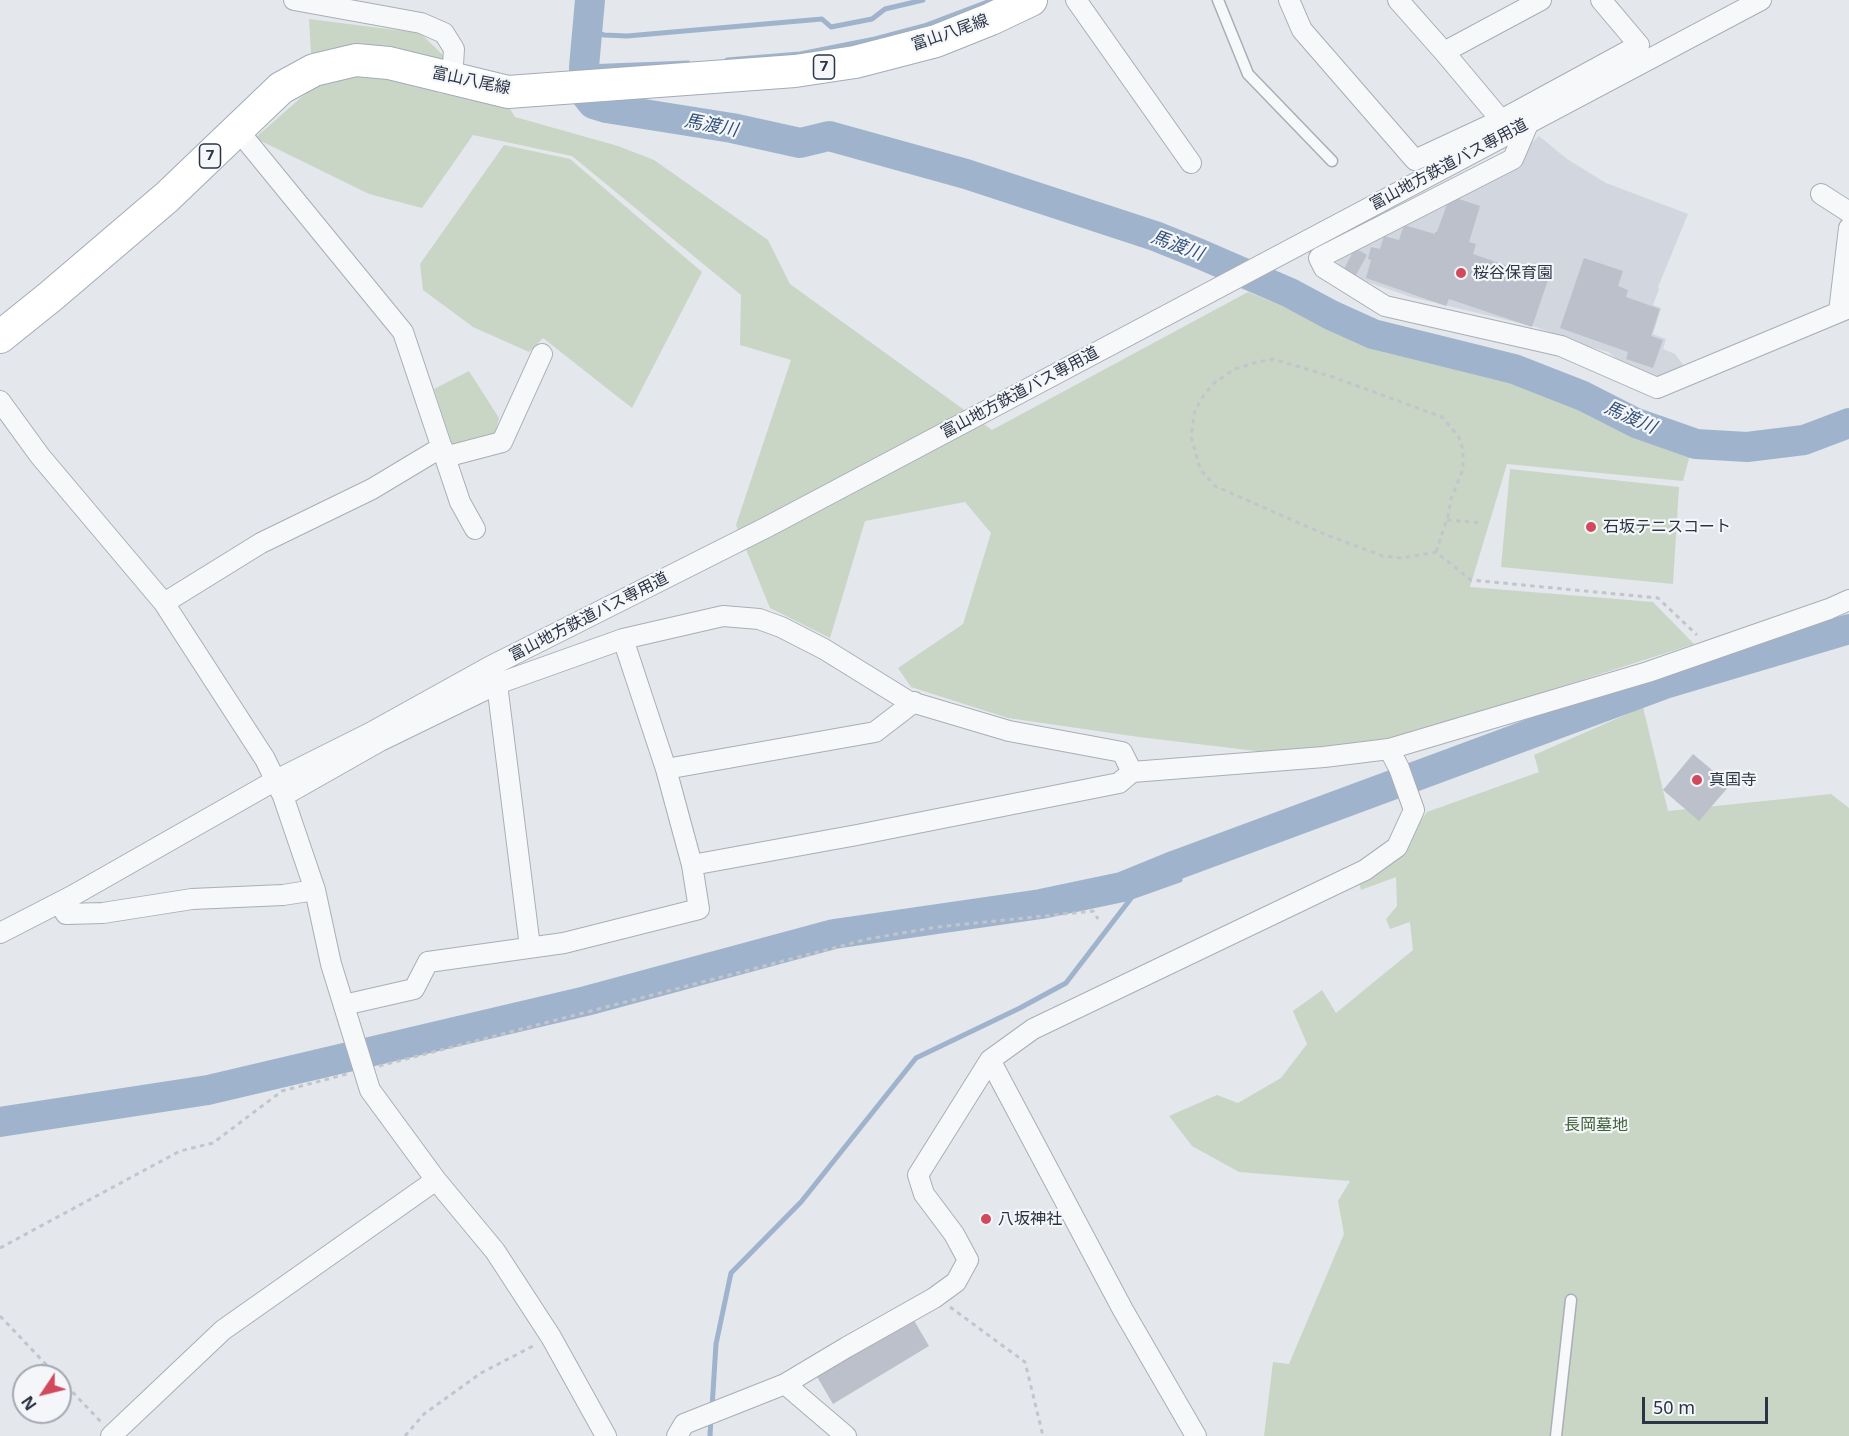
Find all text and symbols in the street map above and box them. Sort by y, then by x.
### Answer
street label: 富山八尾線 [909,11,991,55]
road number: 7 [814,55,834,79]
street label: 富山八尾線 [430,63,512,99]
water label: 馬渡川 [682,110,740,142]
street label: 富山地方鉄道バス専用道 [1367,115,1531,215]
road number: 7 [200,144,220,168]
water label: 馬渡川 [1148,227,1206,265]
place label: 桜谷保育園 [1473,263,1553,283]
marker: 桜谷保育園 [1454,266,1468,280]
street label: 富山地方鉄道バス専用道 [938,343,1102,443]
water label: 馬渡川 [1601,397,1659,439]
place label: 石坂テニスコート [1603,517,1731,537]
marker: 石坂テニスコート [1584,520,1598,534]
street label: 富山地方鉄道バス専用道 [506,568,672,666]
place label: 真国寺 [1709,770,1757,790]
marker: 真国寺 [1690,773,1704,787]
park label: 長岡墓地 [1564,1115,1628,1135]
place label: 八坂神社 [998,1209,1062,1229]
marker: 八坂神社 [979,1212,993,1226]
north arrow [12,1364,72,1424]
scale bar [1645,1385,1771,1423]
text: N [16,1392,42,1415]
text: 50 m [1653,1395,1695,1419]

